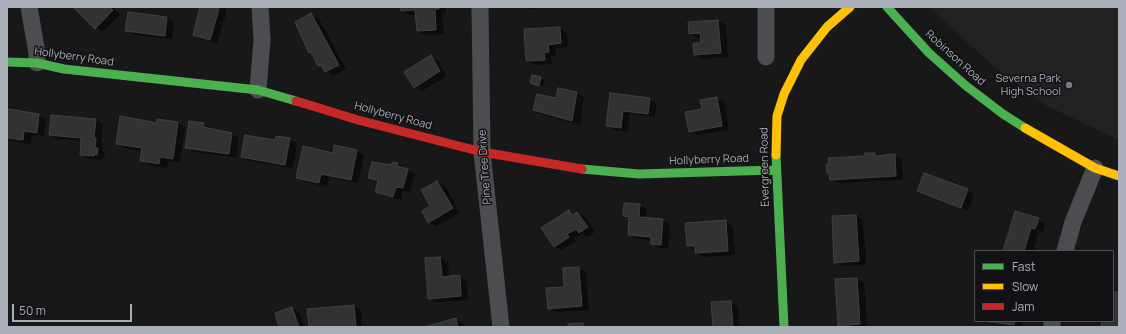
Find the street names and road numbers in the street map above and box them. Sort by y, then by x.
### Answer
street label: Robinson Road [922,28,988,88]
street label: Hollyberry Road [34,45,114,69]
street label: Hollyberry Road [353,99,433,133]
street label: Evergreen Road [758,127,772,207]
street label: Pine Tree Drive [476,129,494,205]
street label: Hollyberry Road [669,152,749,168]

